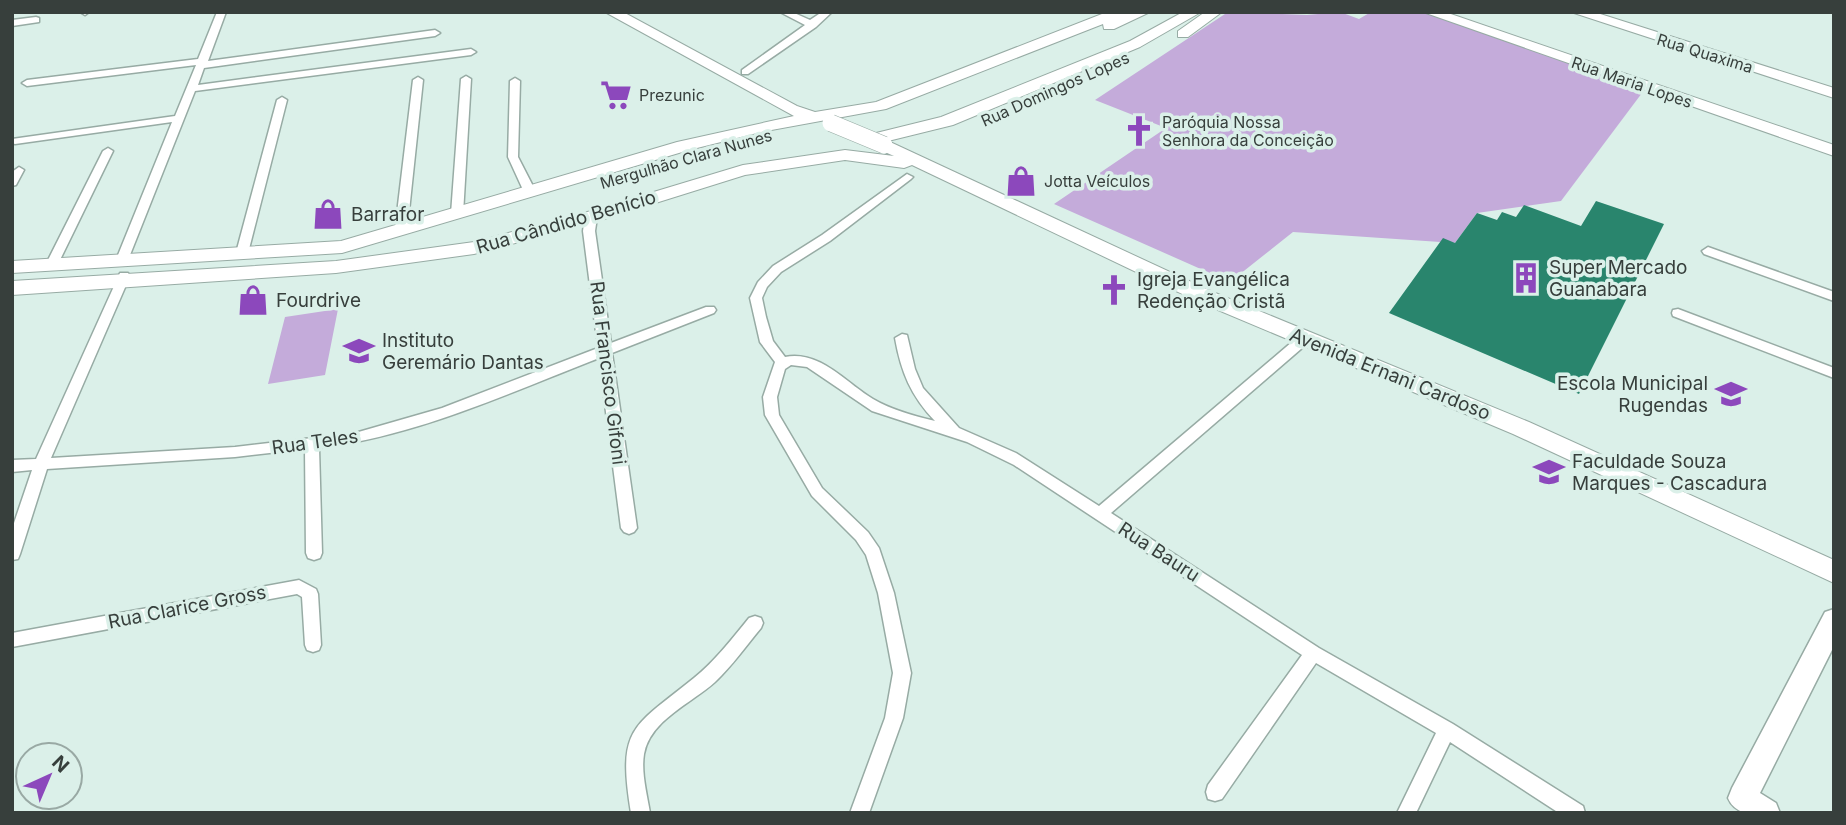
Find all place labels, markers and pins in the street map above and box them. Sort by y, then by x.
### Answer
supermarket icon: Prezunic [599,78,633,112]
place label: Prezunic [639,85,705,105]
place label: Paróquia Nossa Senhora da Conceição [1162,112,1334,150]
church icon: Paróquia Nossa Senhora da Conceição [1122,114,1156,148]
shop icon: Jotta Veículos [1004,164,1038,198]
place label: Jotta Veículos [1044,171,1150,191]
shop icon: Barrafor [311,197,345,231]
place label: Barrafor [351,203,424,226]
place label: Super Mercado Guanabara [1549,256,1687,301]
building icon: Super Mercado Guanabara [1509,261,1543,295]
place label: Igreja Evangélica Redenção Cristã [1137,268,1290,313]
church icon: Igreja Evangélica Redenção Cristã [1097,273,1131,307]
shop icon: Fourdrive [236,283,270,317]
place label: Fourdrive [276,289,361,312]
place label: Instituto Geremário Dantas [382,329,544,374]
school or university icon: Instituto Geremário Dantas [342,334,376,368]
place label: Escola Municipal Rugendas [1557,372,1708,417]
school or university icon: Escola Municipal Rugendas [1714,377,1748,411]
place label: Faculdade Souza Marques - Cascadura [1572,450,1767,495]
school or university icon: Faculdade Souza Marques - Cascadura [1532,455,1566,489]

